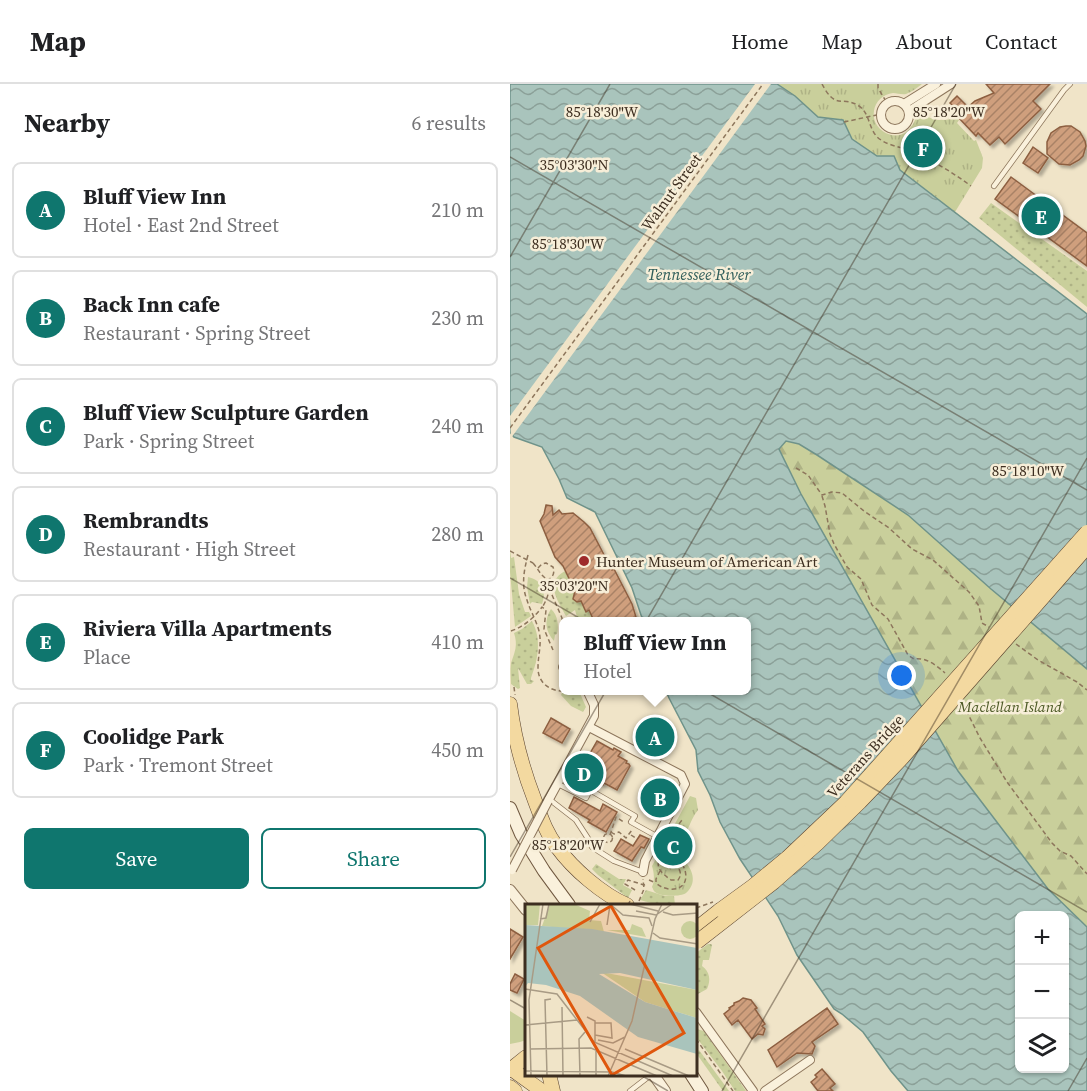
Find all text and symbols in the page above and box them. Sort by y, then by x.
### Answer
text: Map [30,22,86,60]
text: Home [731,27,789,56]
text: Map [822,27,863,56]
text: About [896,27,952,56]
text: Contact [985,27,1057,56]
text: 85°18'30"W [566,101,639,122]
text: 85°18'20"W [913,101,986,122]
text: Nearby [24,105,110,141]
text: 6 results [411,109,486,137]
pin: F [904,126,942,170]
street label: Walnut Street [636,149,706,235]
text: 35°03'30"N [539,154,609,175]
text: Bluff View Inn [83,181,226,211]
pin: E [1022,194,1060,238]
text: A [39,196,52,224]
text: 210 m [431,196,484,224]
text: Hotel · East 2nd Street [83,211,279,239]
text: 85°18'30"W [532,233,605,254]
water label: Tennessee River [647,263,751,285]
text: Back Inn cafe [83,289,220,319]
text: B [39,304,52,332]
text: 230 m [431,304,484,332]
text: Restaurant · Spring Street [83,319,310,347]
text: Bluff View Sculpture Garden [83,397,369,427]
text: C [39,412,52,440]
text: 240 m [431,412,484,440]
text: Park · Spring Street [83,427,254,455]
text: 85°18'10"W [992,460,1065,481]
text: Rembrandts [83,505,209,535]
text: D [38,520,53,548]
text: 280 m [431,520,484,548]
text: Restaurant · High Street [83,535,295,563]
place label: Hunter Museum of American Art [596,551,818,572]
marker: Hunter Museum of American Art [577,554,591,568]
text: 35°03'20"N [539,575,609,596]
text: Riviera Villa Apartments [83,613,332,643]
popup [559,617,751,695]
text: Bluff View Inn [583,627,727,657]
text: E [40,628,51,656]
text: 410 m [431,628,484,656]
text: Place [83,643,131,671]
text: Hotel [583,657,632,685]
your location [887,661,916,690]
park label: Maclellan Island [957,696,1062,717]
street label: Veterans Bridge [822,709,908,802]
pin: A [636,714,674,760]
text: Coolidge Park [83,721,224,751]
text: F [40,736,51,764]
text: 450 m [431,736,484,764]
pin: D [564,750,604,796]
text: Park · Tremont Street [83,751,273,779]
pin: B [640,776,680,820]
pin: C [654,824,692,868]
button: Save [24,828,249,889]
button: Share [261,828,486,889]
text: 85°18'20"W [532,834,605,855]
inset map [525,904,698,1076]
map controls [1015,911,1069,1073]
button: + [1015,911,1069,965]
button: − [1015,965,1069,1019]
button: layers [1015,1019,1069,1073]

